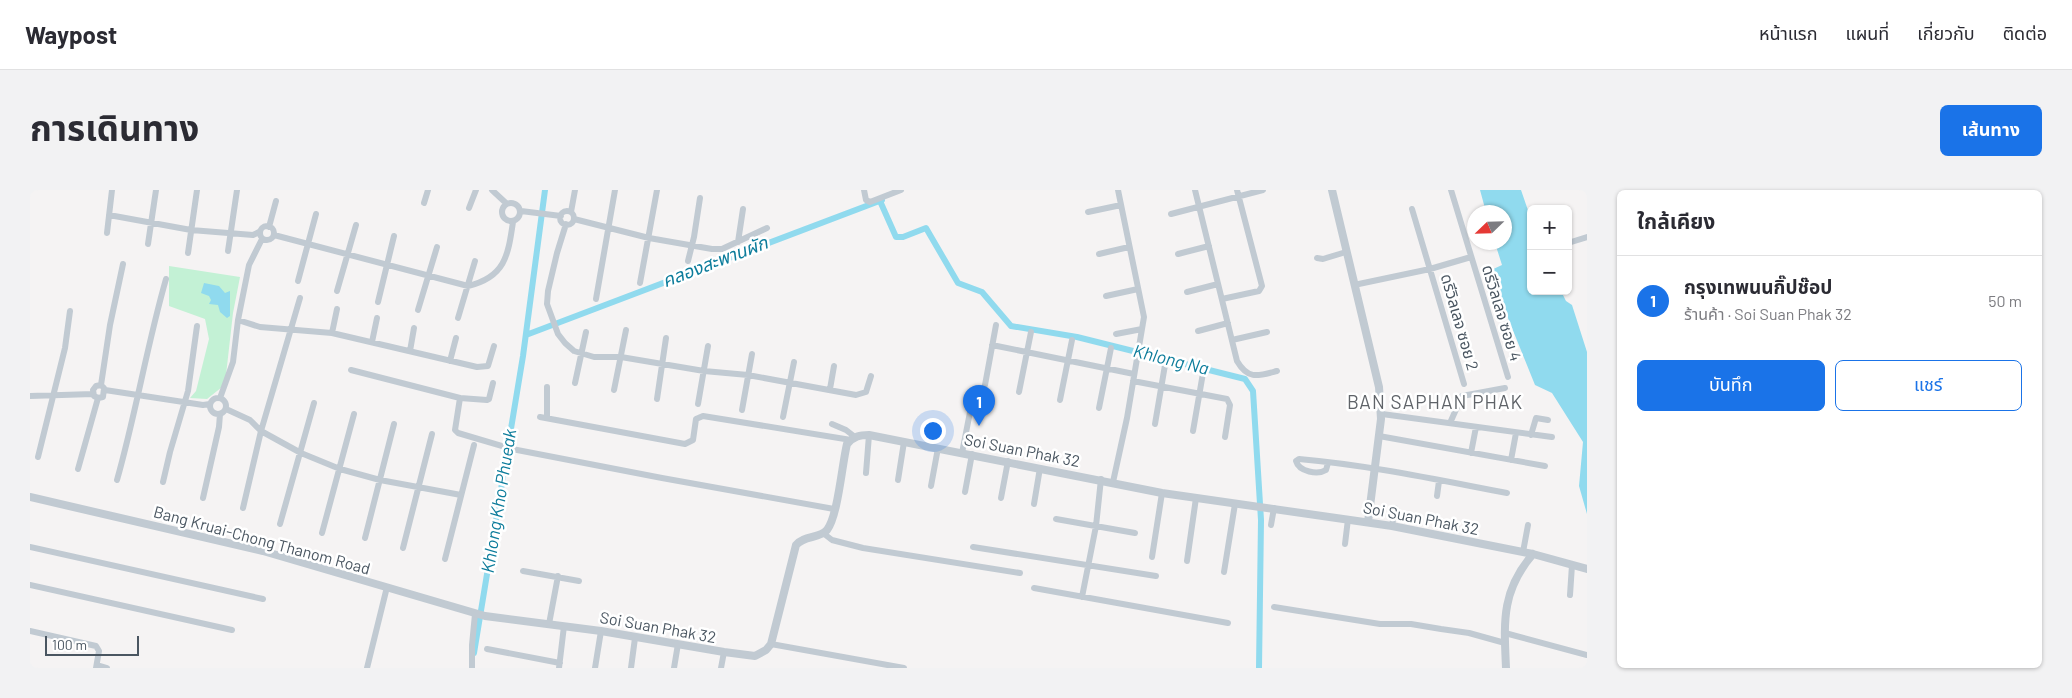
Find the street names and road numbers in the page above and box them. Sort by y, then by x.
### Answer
street label: ดรีวิลเลจ ซอย 4 [1479,262,1526,363]
street label: ดรีวิลเลจ ซอย 2 [1438,271,1483,372]
street label: Soi Suan Phak 32 [963,429,1082,470]
street label: Soi Suan Phak 32 [1362,497,1481,538]
street label: Bang Kruai-Chong Thanom Road [152,501,373,578]
street label: Soi Suan Phak 32 [599,607,718,646]

